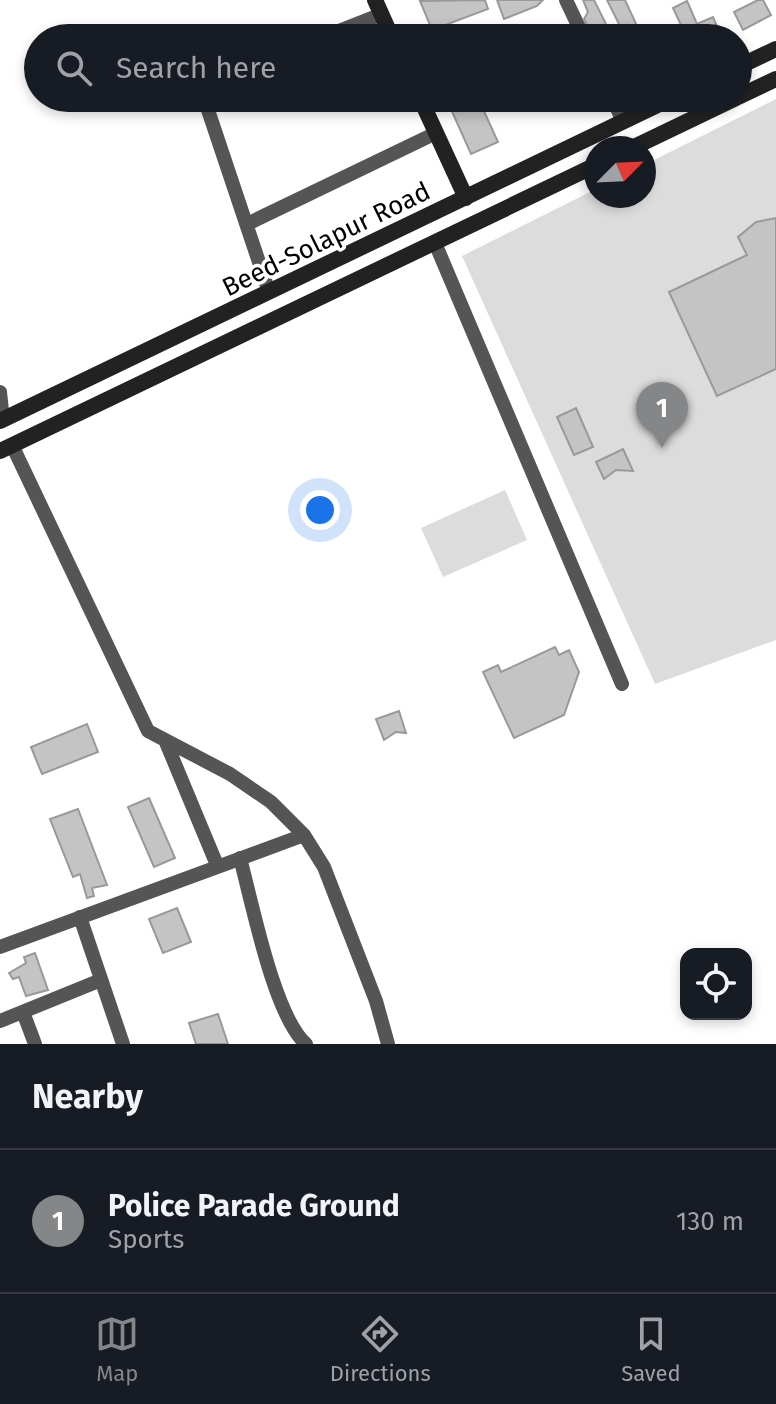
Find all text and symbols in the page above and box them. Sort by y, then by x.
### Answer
search box [24,24,752,112]
icon: search [52,46,96,90]
text: Search here [116,50,276,86]
north arrow [584,136,656,208]
street label: Beed-Solapur Road [217,176,435,303]
pin: 1 [636,382,688,448]
your location [300,490,340,530]
map controls [680,948,752,1020]
button: locate [680,948,752,1020]
text: Nearby [32,1076,143,1117]
text: Police Parade Ground [108,1188,400,1224]
text: 1 [52,1206,64,1237]
text: 130 m [676,1206,744,1237]
text: Sports [108,1224,184,1255]
tab: Map [95,1312,139,1387]
tab: Directions [330,1312,431,1387]
tab: Saved [621,1312,681,1387]

